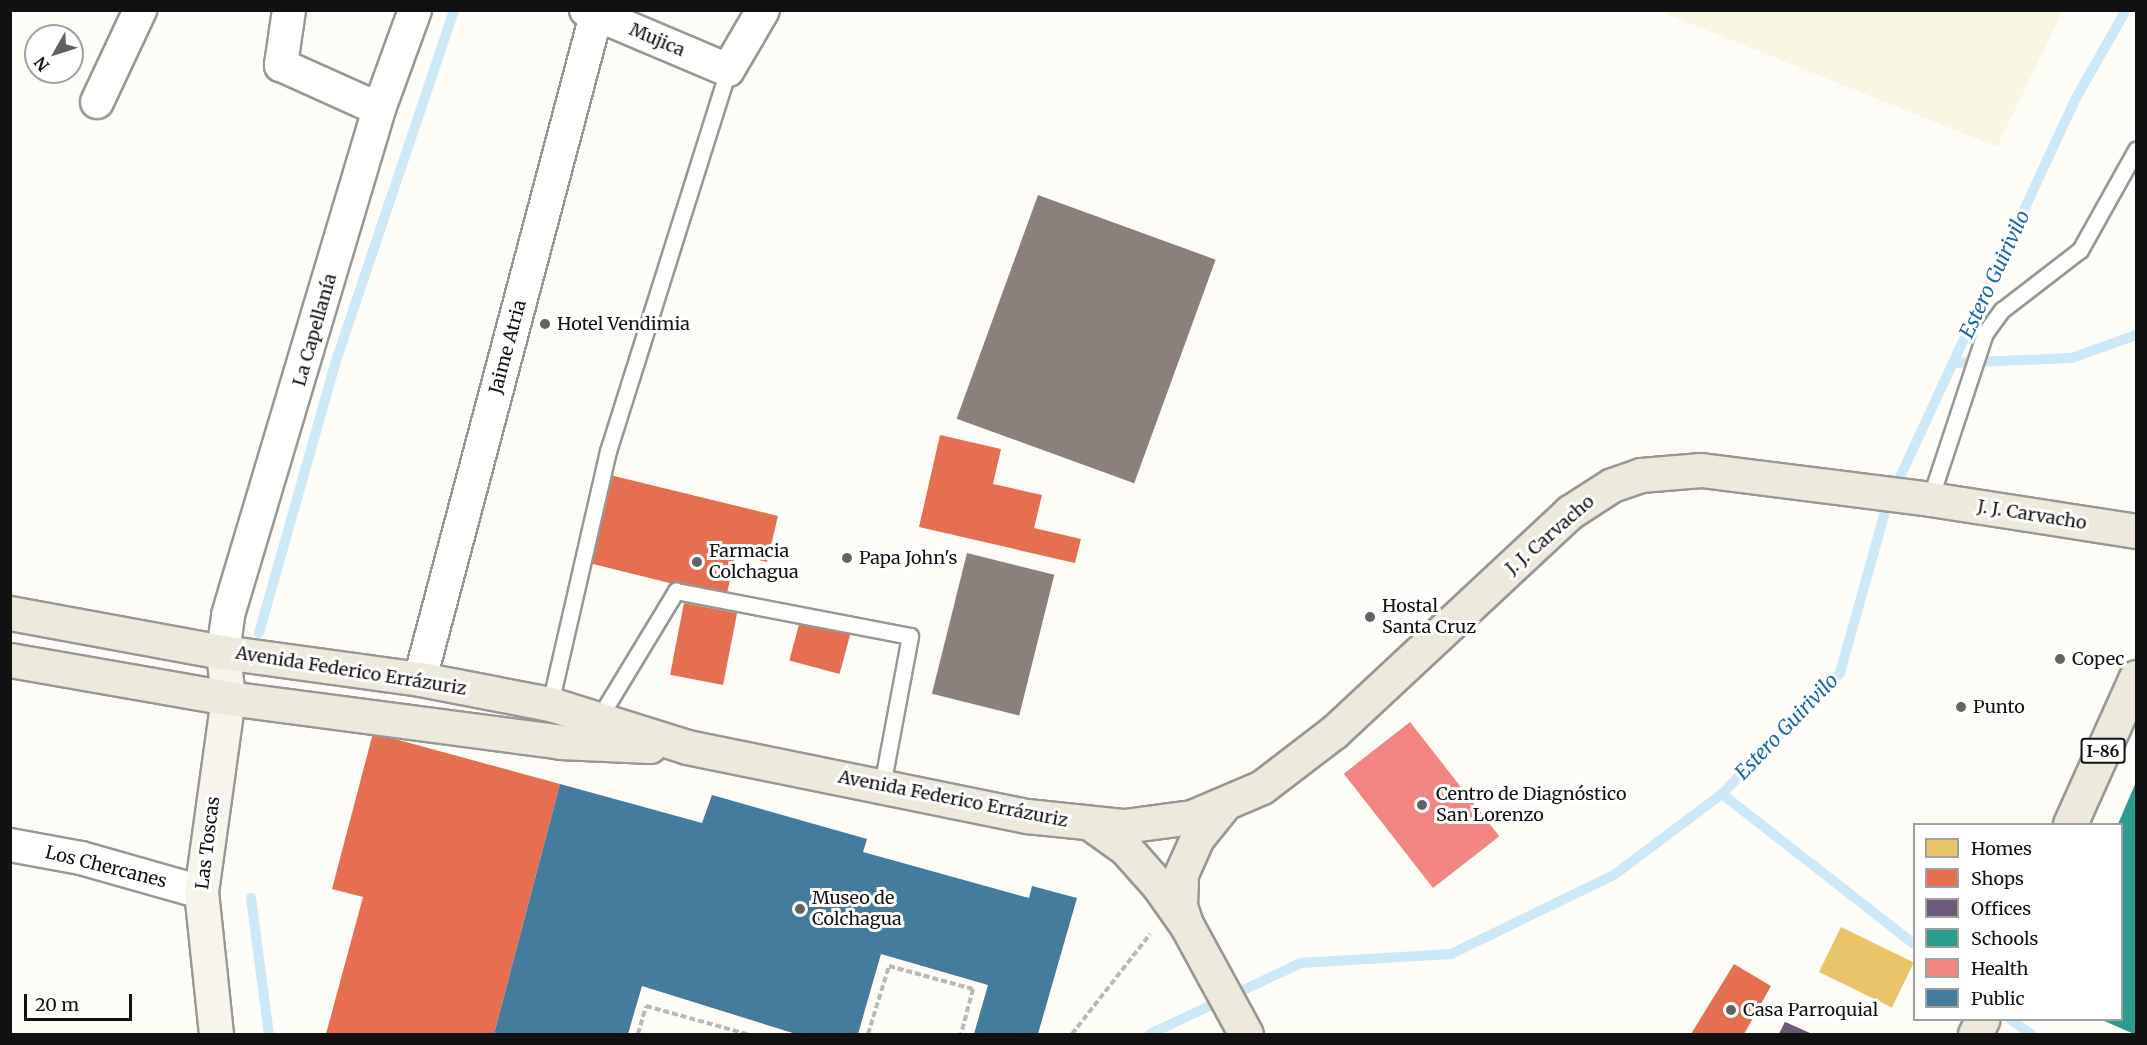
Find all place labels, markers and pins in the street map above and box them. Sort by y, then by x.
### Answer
place label: Hotel Vendimia [557,313,690,335]
marker: Hotel Vendimia [538,317,552,331]
place label: Farmacia Colchagua [709,541,799,584]
place label: Papa John's [859,547,957,569]
marker: Papa John's [840,551,854,565]
marker: Farmacia Colchagua [690,555,704,569]
place label: Hostal Santa Cruz [1382,596,1476,638]
marker: Hostal Santa Cruz [1363,610,1377,624]
place label: Copec [2072,648,2124,670]
marker: Copec [2053,652,2067,666]
place label: Punto [1973,696,2025,718]
marker: Punto [1954,700,1968,714]
place label: Centro de Diagnóstico San Lorenzo [1436,784,1626,826]
marker: Centro de Diagnóstico San Lorenzo [1413,796,1431,814]
place label: Museo de Colchagua [812,888,902,930]
marker: Museo de Colchagua [793,902,807,916]
place label: Casa Parroquial [1743,999,1878,1021]
marker: Casa Parroquial [1724,1003,1738,1017]

